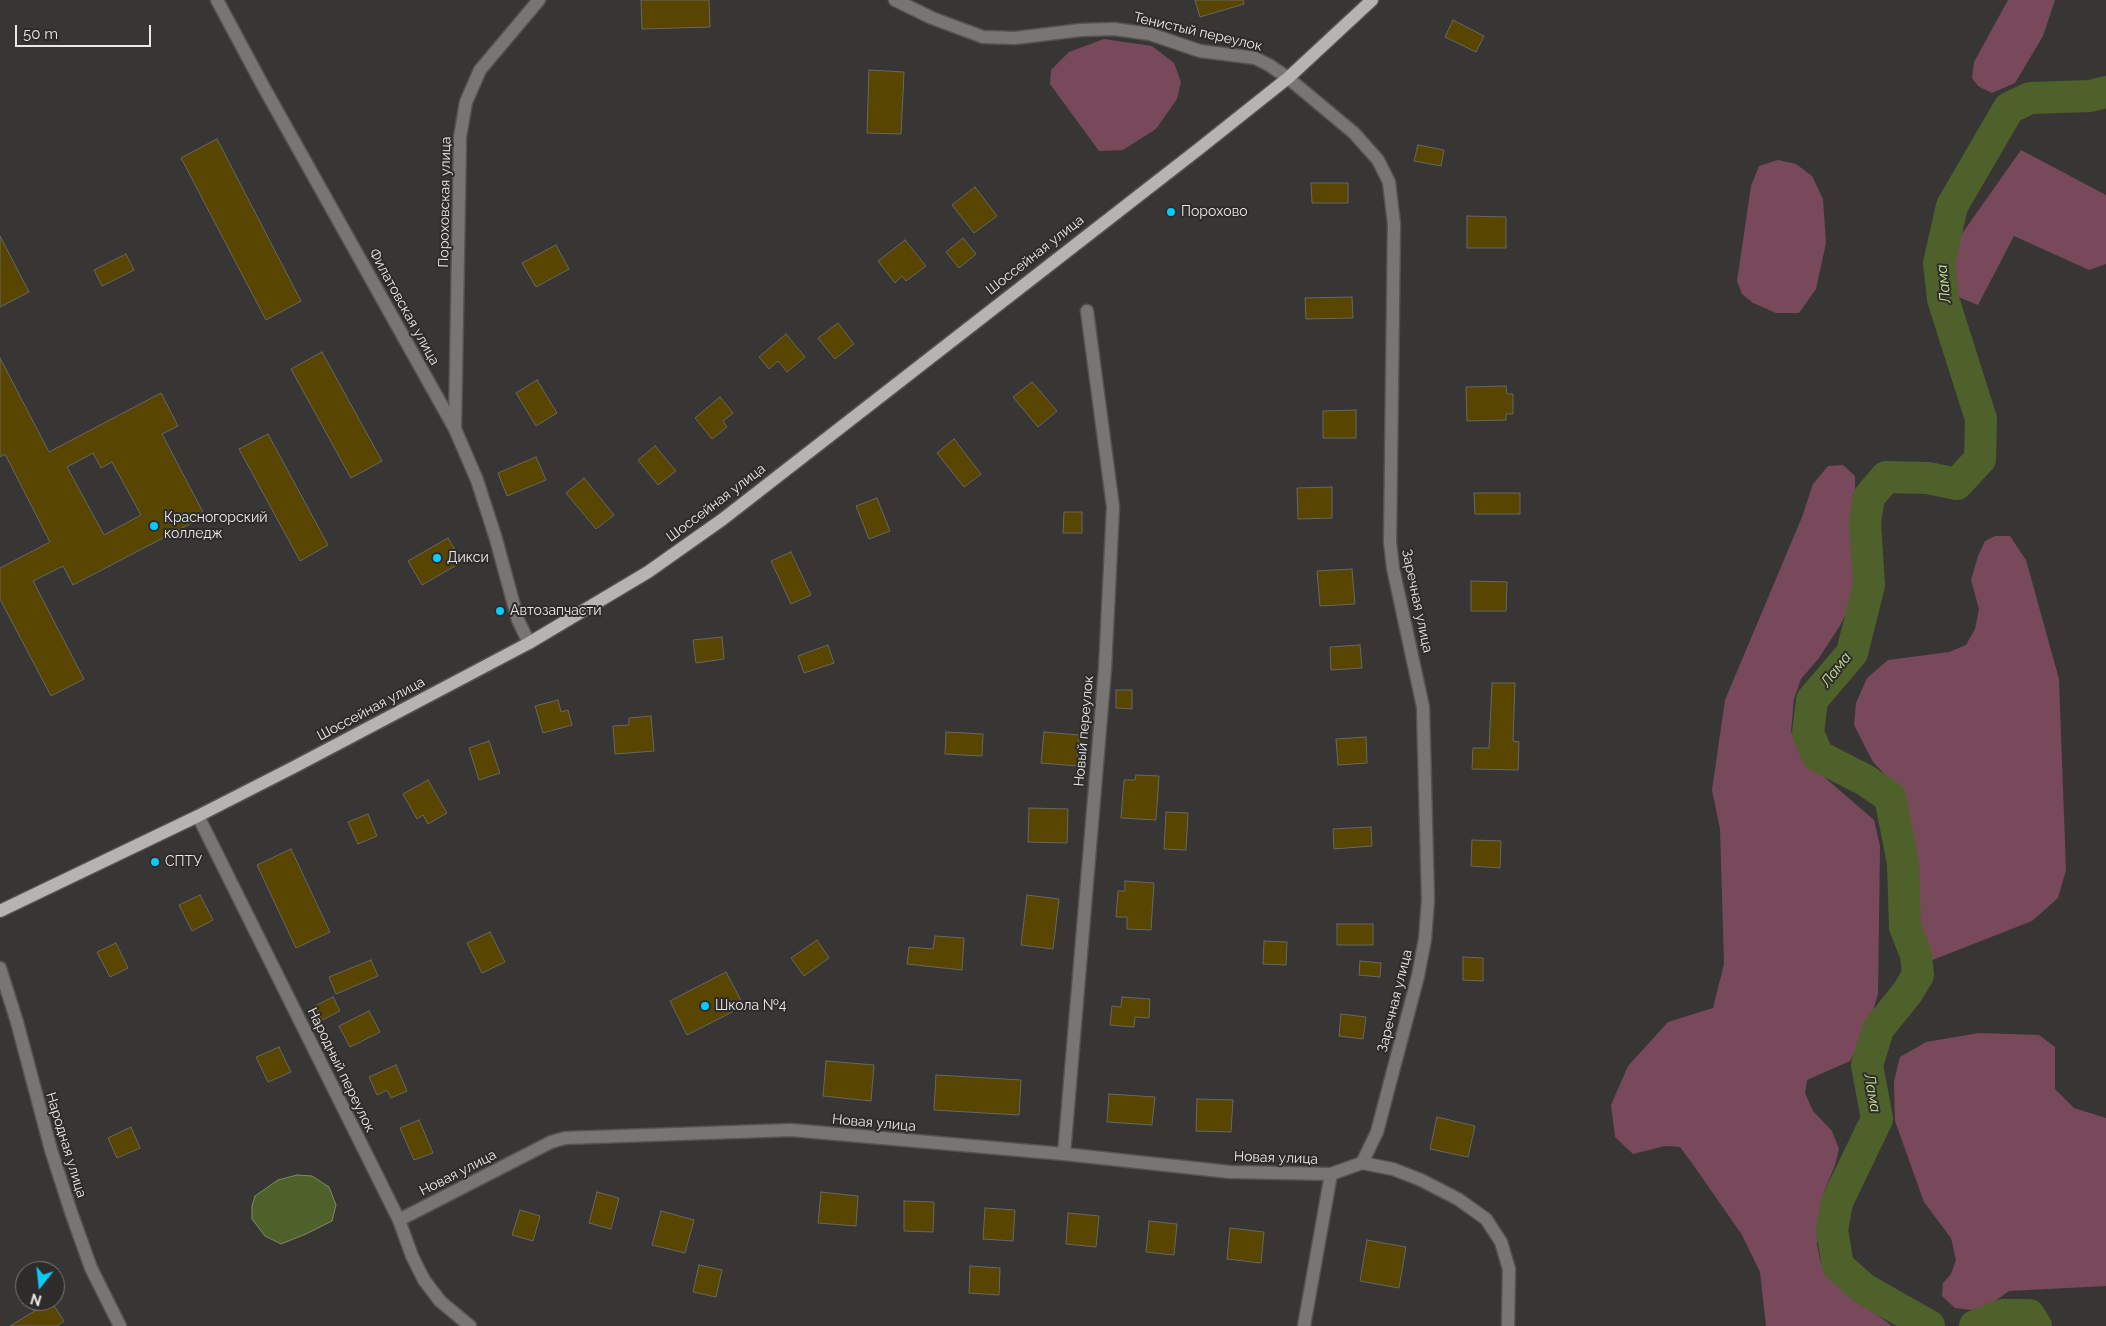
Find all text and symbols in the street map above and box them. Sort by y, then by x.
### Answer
street label: Тенистый переулок [1132,9,1264,55]
scale bar [18,15,154,47]
text: 50 m [23,25,58,43]
street label: Пороховская улица [435,136,455,268]
place label: Порохово [1181,204,1247,220]
marker: Порохово [1165,206,1177,218]
street label: Шоссейная улица [983,212,1087,298]
street label: Филатовская улица [365,246,443,368]
water label: Лама [1933,264,1955,304]
street label: Шоссейная улица [663,460,769,546]
place label: Красногорский колледж [164,510,268,542]
marker: Красногорский колледж [148,520,160,532]
street label: Заречная улица [1398,548,1436,654]
place label: Дикси [447,550,489,566]
marker: Дикси [431,552,443,564]
place label: Автозапчасти [510,603,602,619]
marker: Автозапчасти [494,605,506,617]
water label: Лама [1817,649,1855,691]
street label: Шоссейная улица [314,674,428,744]
street label: Новый переулок [1071,675,1097,787]
place label: СПТУ [165,854,202,870]
marker: СПТУ [149,856,161,868]
street label: Заречная улица [1374,948,1416,1054]
place label: Школа №4 [715,998,786,1014]
marker: Школа №4 [699,1000,711,1012]
street label: Народный переулок [304,1005,378,1135]
water label: Лама [1860,1072,1884,1114]
street label: Народная улица [42,1090,90,1200]
street label: Новая улица [831,1111,917,1135]
street label: Новая улица [417,1146,499,1200]
street label: Новая улица [1234,1148,1318,1168]
north arrow [15,1261,65,1311]
text: N [29,1290,43,1309]

